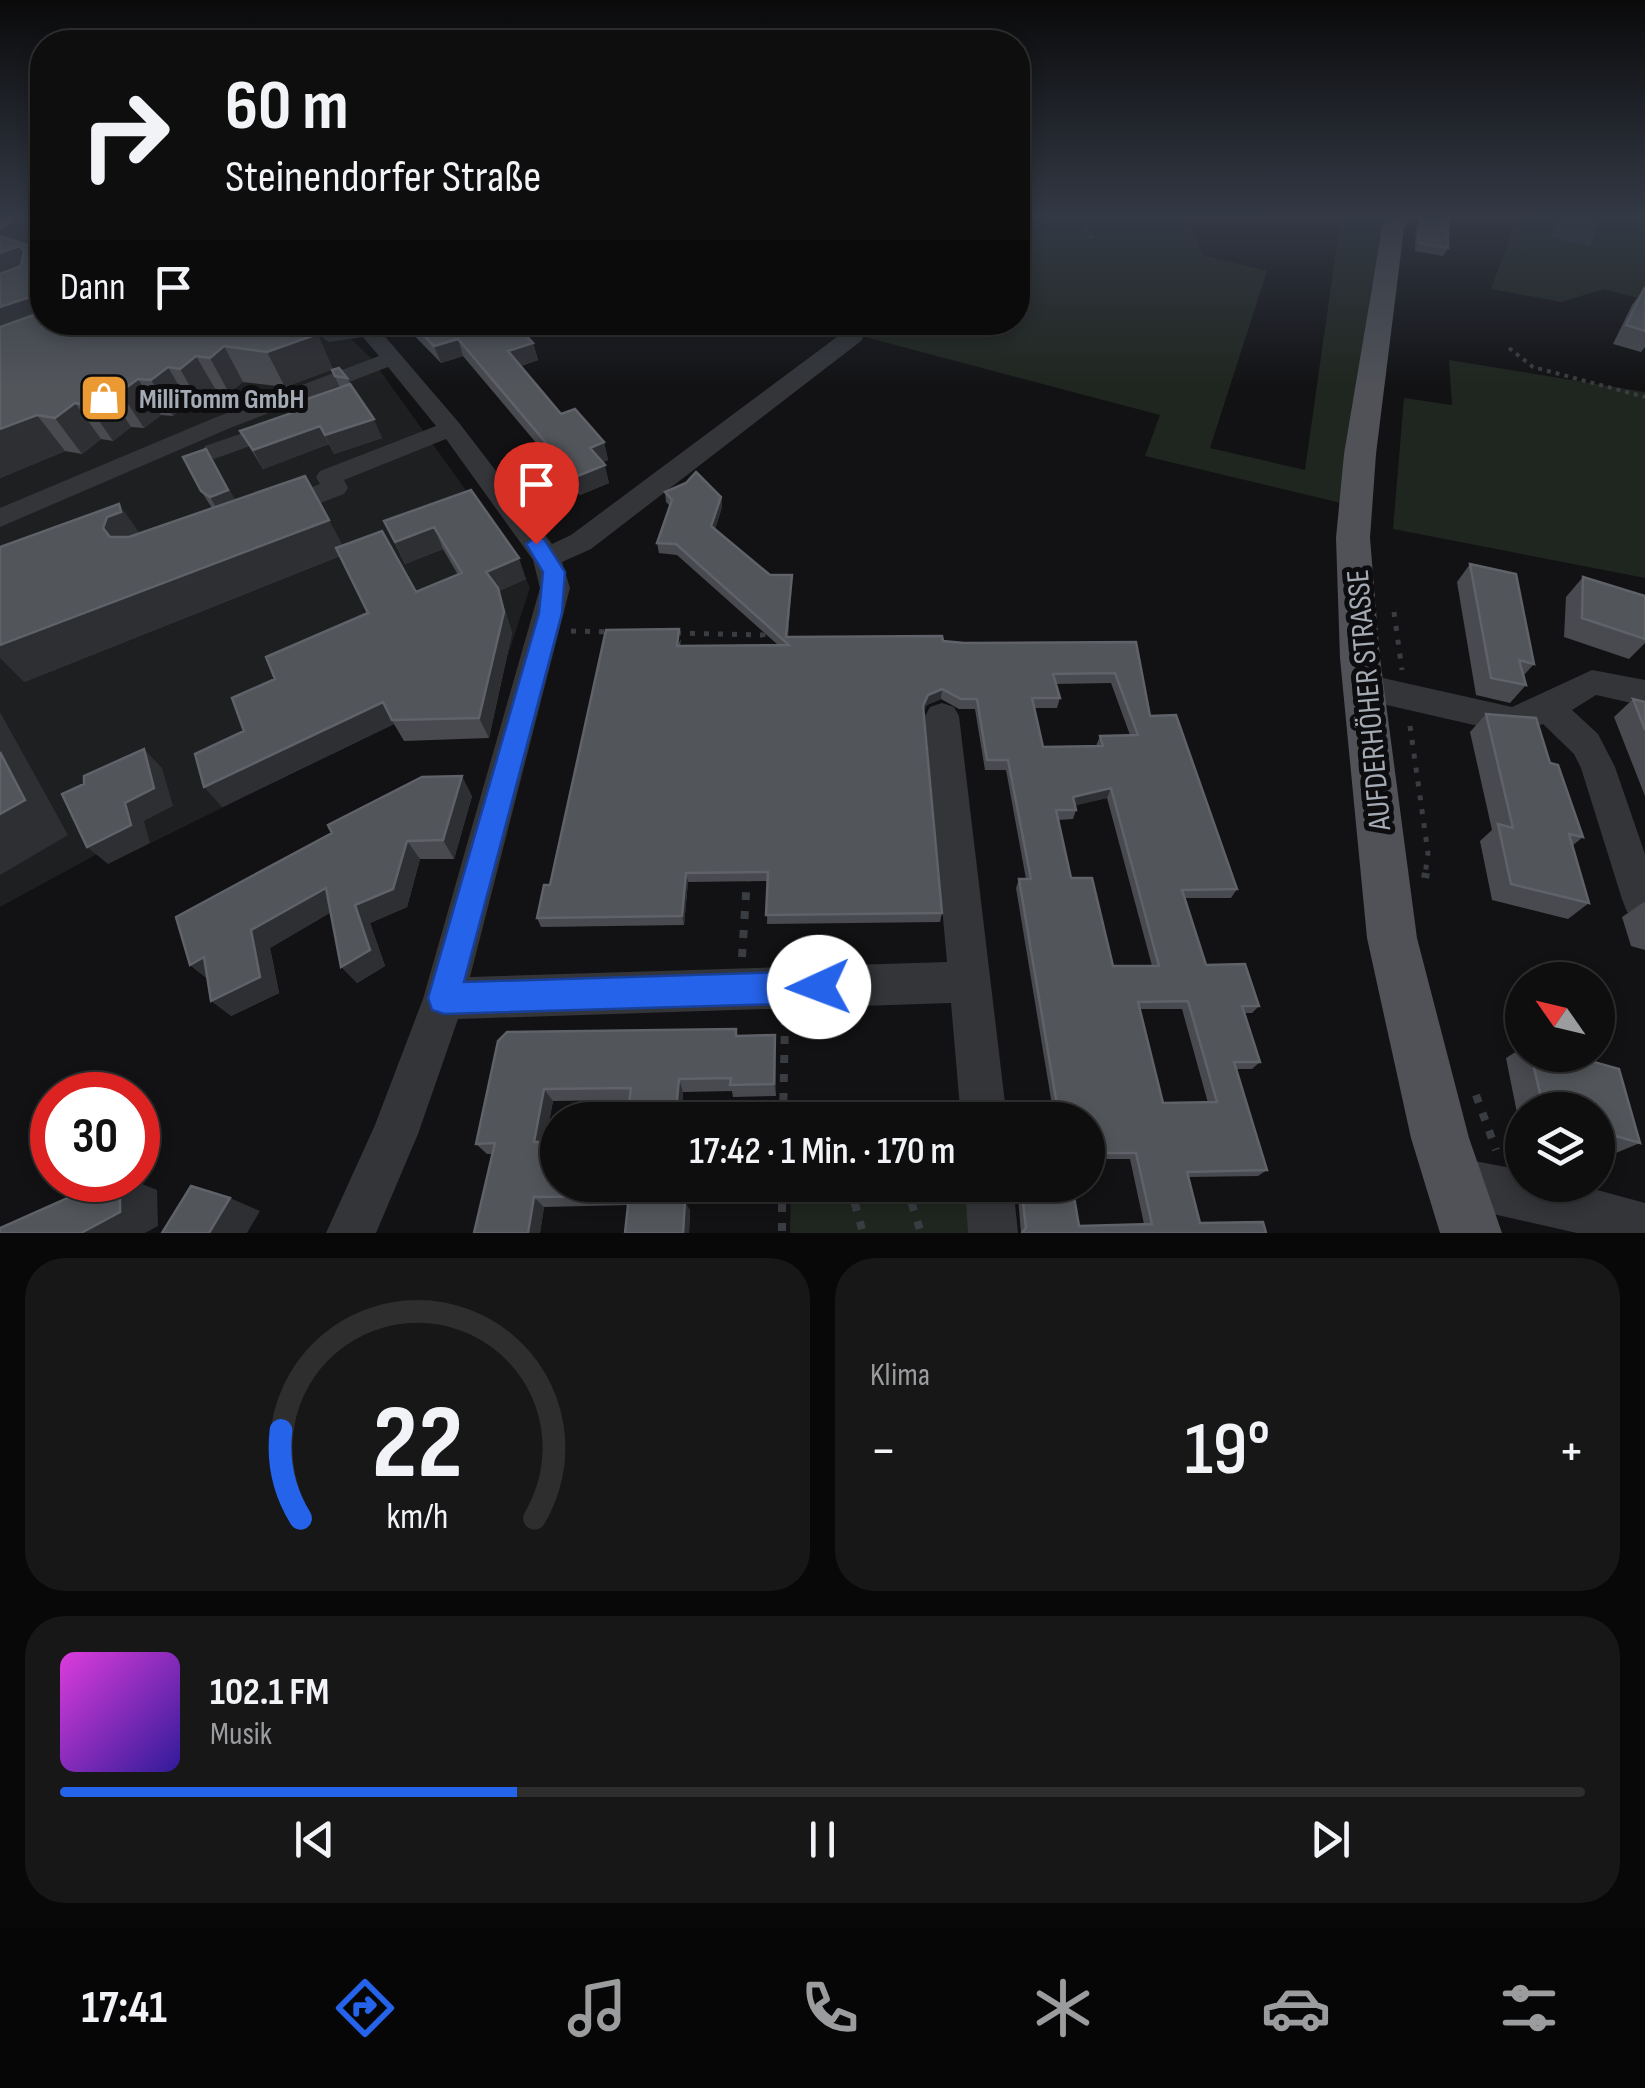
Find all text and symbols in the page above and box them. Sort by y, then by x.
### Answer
text: 60 m [225,65,349,149]
icon: right [60,70,190,200]
text: Steinendorfer Straße [225,150,541,205]
icon: arrive [146,260,201,315]
text: Dann [60,265,126,310]
shop icon: MilliTomm GmbH [78,372,130,424]
place label: MilliTomm GmbH [139,383,304,416]
pin [494,442,579,545]
icon: arrive [509,457,564,512]
street label: AUFDERHÖHER STRASSE [1339,568,1400,833]
position arrow [767,935,871,1039]
north arrow [1505,962,1615,1072]
map controls [1505,962,1615,1202]
speed limit sign: 30 [30,1072,160,1202]
button: layers [1505,1092,1615,1202]
text: 17:42 · 1 Min. · 170 m [690,1129,955,1174]
text: Klima [870,1356,930,1395]
text: 22 [372,1382,463,1507]
text: 19° [1185,1405,1270,1496]
text: − [870,1418,897,1485]
text: + [1558,1418,1585,1485]
text: km/h [387,1496,448,1539]
text: 102.1 FM [210,1670,329,1715]
text: Musik [210,1715,272,1754]
icon: previous [287,1812,342,1867]
icon: pause [795,1812,850,1867]
icon: next [1303,1812,1358,1867]
icon: directions [330,1973,400,2043]
icon: music [562,1973,632,2043]
icon: phone [795,1973,865,2043]
icon: climate [1028,1973,1098,2043]
icon: car [1261,1973,1331,2043]
icon: filters [1494,1973,1564,2043]
text: 17:41 [81,1981,167,2036]

